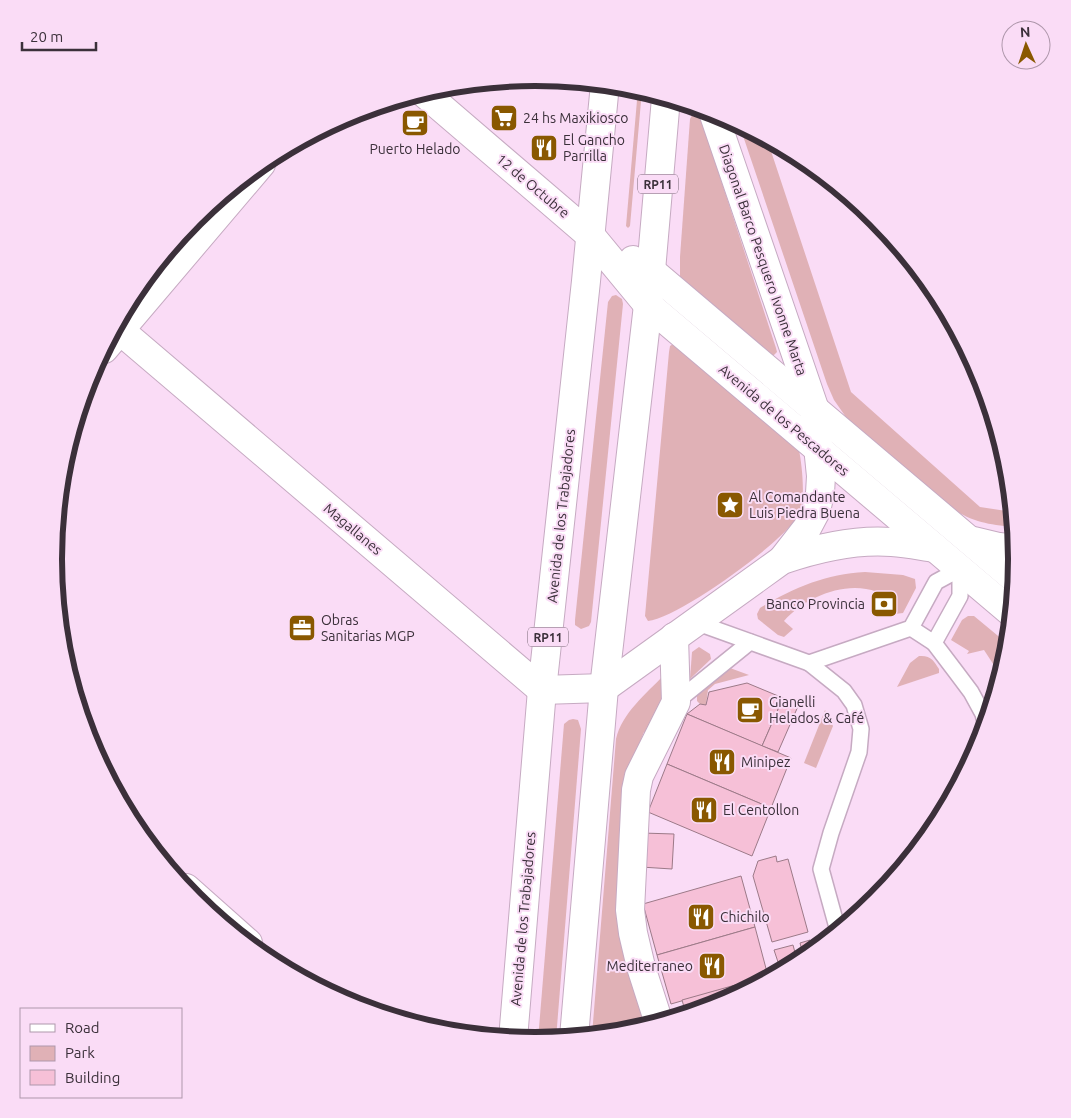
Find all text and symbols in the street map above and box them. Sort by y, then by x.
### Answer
scale bar [22,20,96,52]
north arrow [1001,20,1051,70]
text: N [1020,24,1031,40]
text: 20 m [30,28,63,45]
supermarket icon: 24 hs Maxikiosco [489,103,519,133]
cafe icon: Puerto Helado [400,108,430,138]
place label: 24 hs Maxikiosco [523,110,629,126]
place label: El Gancho Parrilla [563,132,625,164]
restaurant icon: El Gancho Parrilla [529,133,559,163]
place label: Puerto Helado [369,141,461,157]
street label: Diagonal Barco Pesquero Ivonne Marta [716,142,810,378]
street label: 12 de Octubre [493,151,573,221]
road number: RP11 [638,174,678,193]
street label: Avenida de los Pescadores [716,361,852,479]
street label: Avenida de los Trabajadores [544,428,578,604]
place label: Al Comandante Luis Piedra Buena [749,489,860,521]
place icon: Al Comandante Luis Piedra Buena [715,490,745,520]
street label: Magallanes [321,500,385,558]
bank icon: Banco Provincia [869,589,899,619]
place label: Banco Provincia [766,596,865,612]
place label: Obras Sanitarias MGP [321,612,415,644]
office icon: Obras Sanitarias MGP [287,613,317,643]
road number: RP11 [528,628,568,646]
place label: Gianelli Helados & Café [769,694,864,726]
cafe icon: Gianelli Helados & Café [735,695,765,725]
restaurant icon: Minipez [707,747,737,777]
place label: Minipez [741,754,790,770]
restaurant icon: El Centollon [689,795,719,825]
place label: El Centollon [723,802,799,818]
street label: Avenida de los Trabajadores [507,831,539,1007]
restaurant icon: Chichilo [686,902,716,932]
place label: Chichilo [720,909,770,925]
restaurant icon: Mediterraneo [697,951,727,981]
place label: Mediterraneo [607,958,693,974]
legend [20,1008,182,1098]
text: Road [65,1019,100,1036]
text: Park [65,1044,95,1061]
text: Building [65,1069,120,1086]

